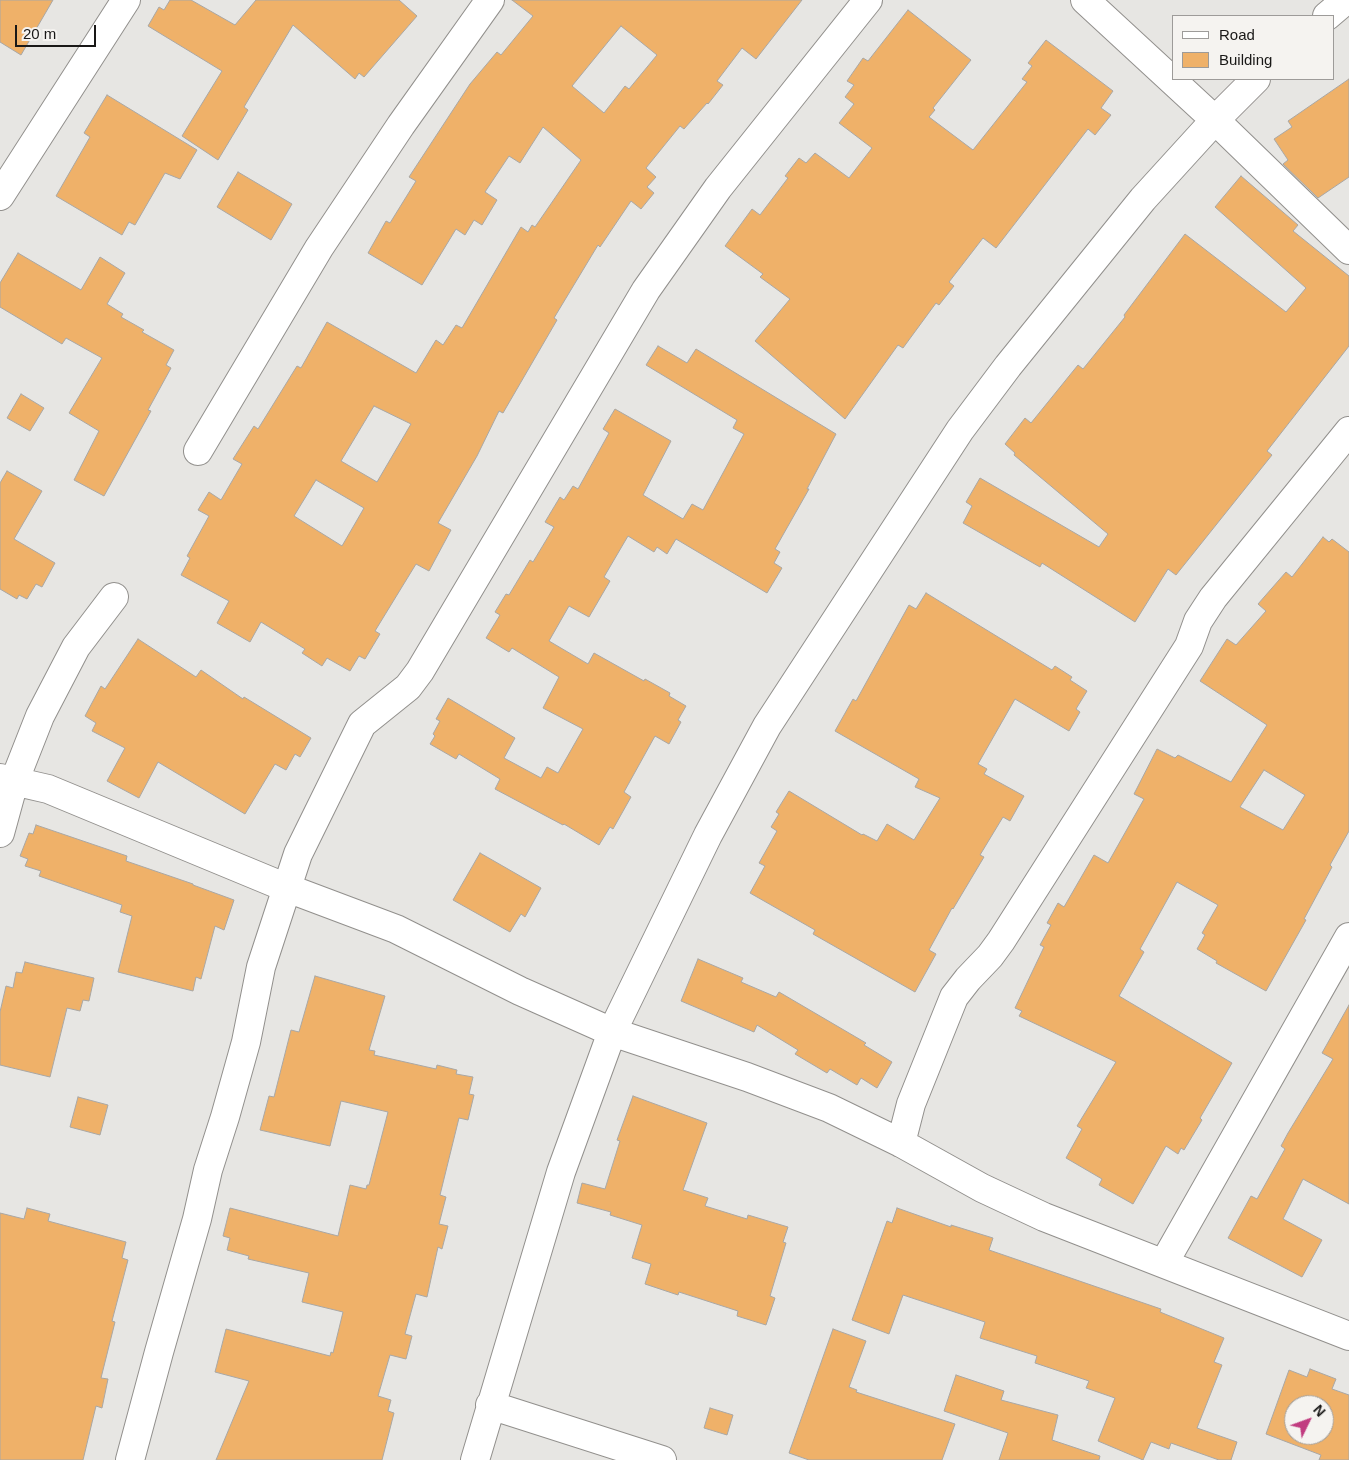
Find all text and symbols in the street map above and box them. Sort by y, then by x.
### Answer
scale bar [18,15,99,47]
legend [1172,15,1334,80]
text: 20 m [23,25,56,42]
text: Road [1219,26,1255,43]
text: Building [1219,51,1272,68]
north arrow [1284,1395,1334,1445]
text: N [1310,1402,1329,1420]

